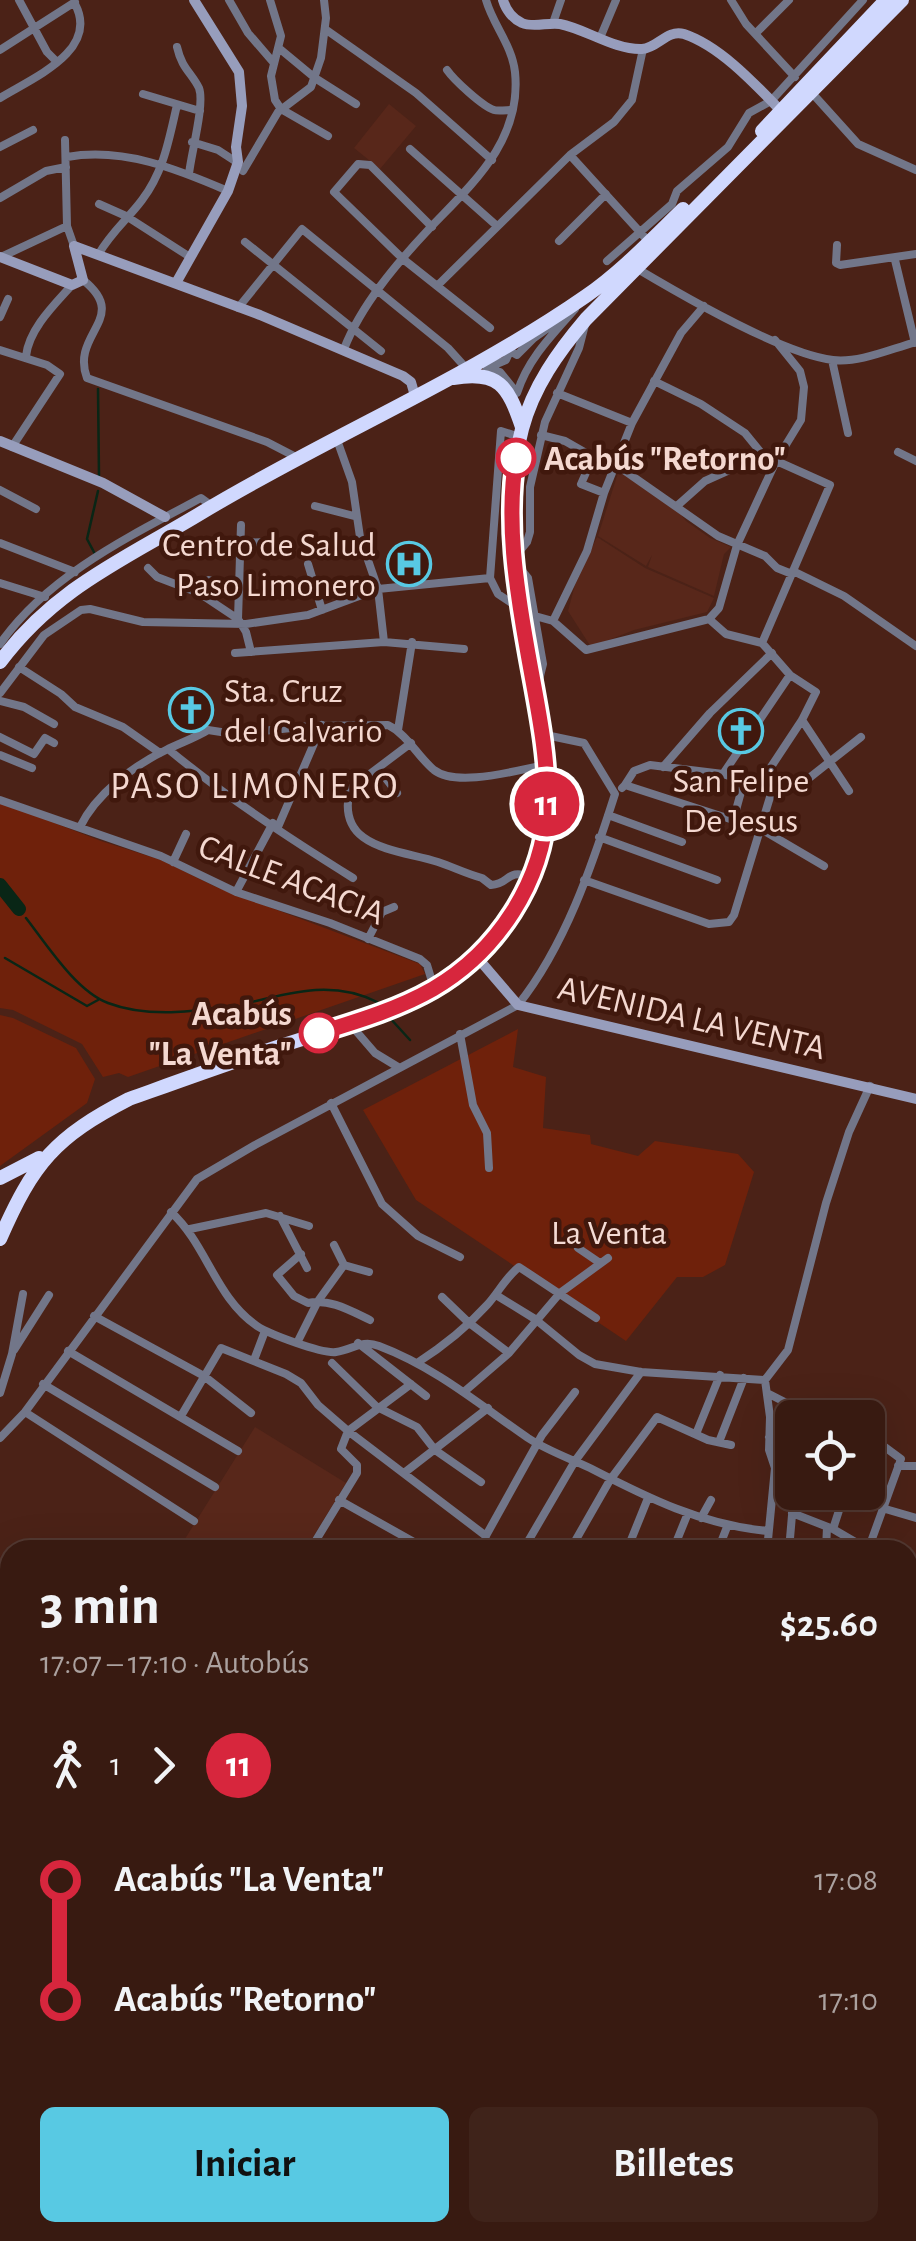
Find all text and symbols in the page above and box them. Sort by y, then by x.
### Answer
marker: Acabús "Retorno" [497,439,535,477]
place label: Acabús "Retorno" [544,442,786,477]
place label: Centro de Salud Paso Limonero [162,528,376,603]
hospital icon: Centro de Salud Paso Limonero [386,541,432,587]
place label: Sta. Cruz del Calvario [224,674,383,749]
church icon: Sta. Cruz del Calvario [168,687,214,733]
church icon: San Felipe De Jesus [718,708,764,754]
place label: San Felipe De Jesus [673,764,809,839]
district label: PASO LIMONERO [110,768,400,806]
line badge: 11 [502,772,592,836]
text: 11 [534,787,560,822]
street label: CALLE ACACIA [194,829,389,932]
street label: AVENIDA LA VENTA [554,971,829,1066]
place label: Acabús "La Venta" [148,997,292,1072]
marker: Acabús "La Venta" [300,1014,338,1052]
park label: La Venta [551,1216,667,1251]
map controls [775,1400,885,1510]
button: locate [775,1400,885,1510]
text: 3 min [40,1579,160,1634]
text: $25.60 [780,1606,878,1644]
text: 17:07 – 17:10 · Autobús [40,1647,309,1679]
icon: walk [40,1738,95,1793]
icon: forward [136,1738,191,1793]
text: 11 [226,1748,251,1783]
text: 1 [110,1749,121,1781]
text: Acabús "La Venta" [114,1861,385,1899]
text: 17:08 [814,1864,878,1896]
text: Acabús "Retorno" [114,1981,377,2019]
text: 17:10 [818,1984,878,2016]
button: Iniciar [40,2107,449,2222]
button: Billetes [469,2107,878,2222]

